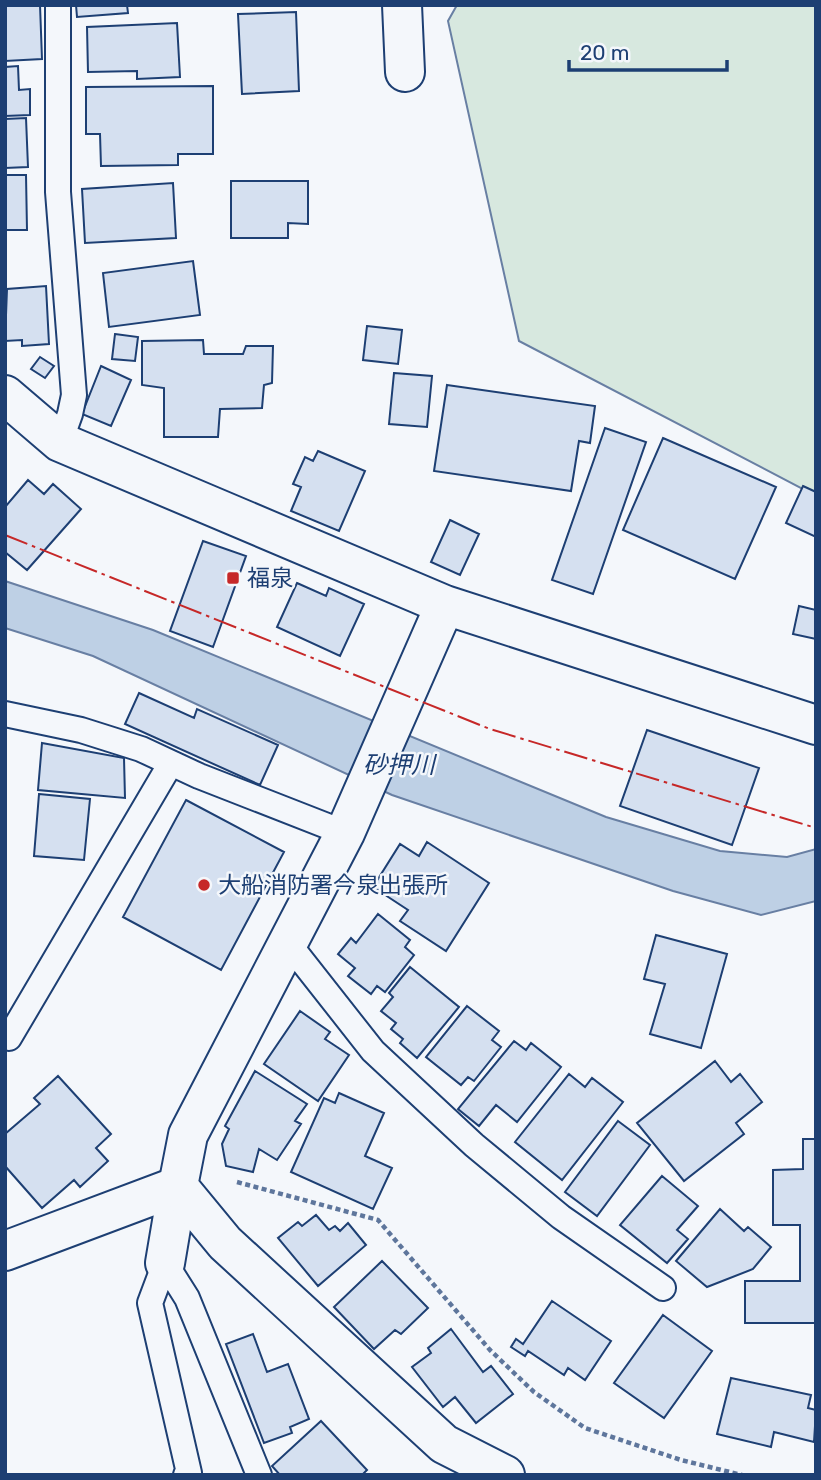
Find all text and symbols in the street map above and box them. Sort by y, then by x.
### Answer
scale bar [569,28,726,72]
text: 20 m [580,40,629,65]
place label: 福泉 [247,564,293,592]
marker: 福泉 [225,570,241,586]
water label: 砂押川 [363,751,438,779]
place label: 大船消防署今泉出張所 [218,871,448,899]
marker: 大船消防署今泉出張所 [196,877,212,893]

